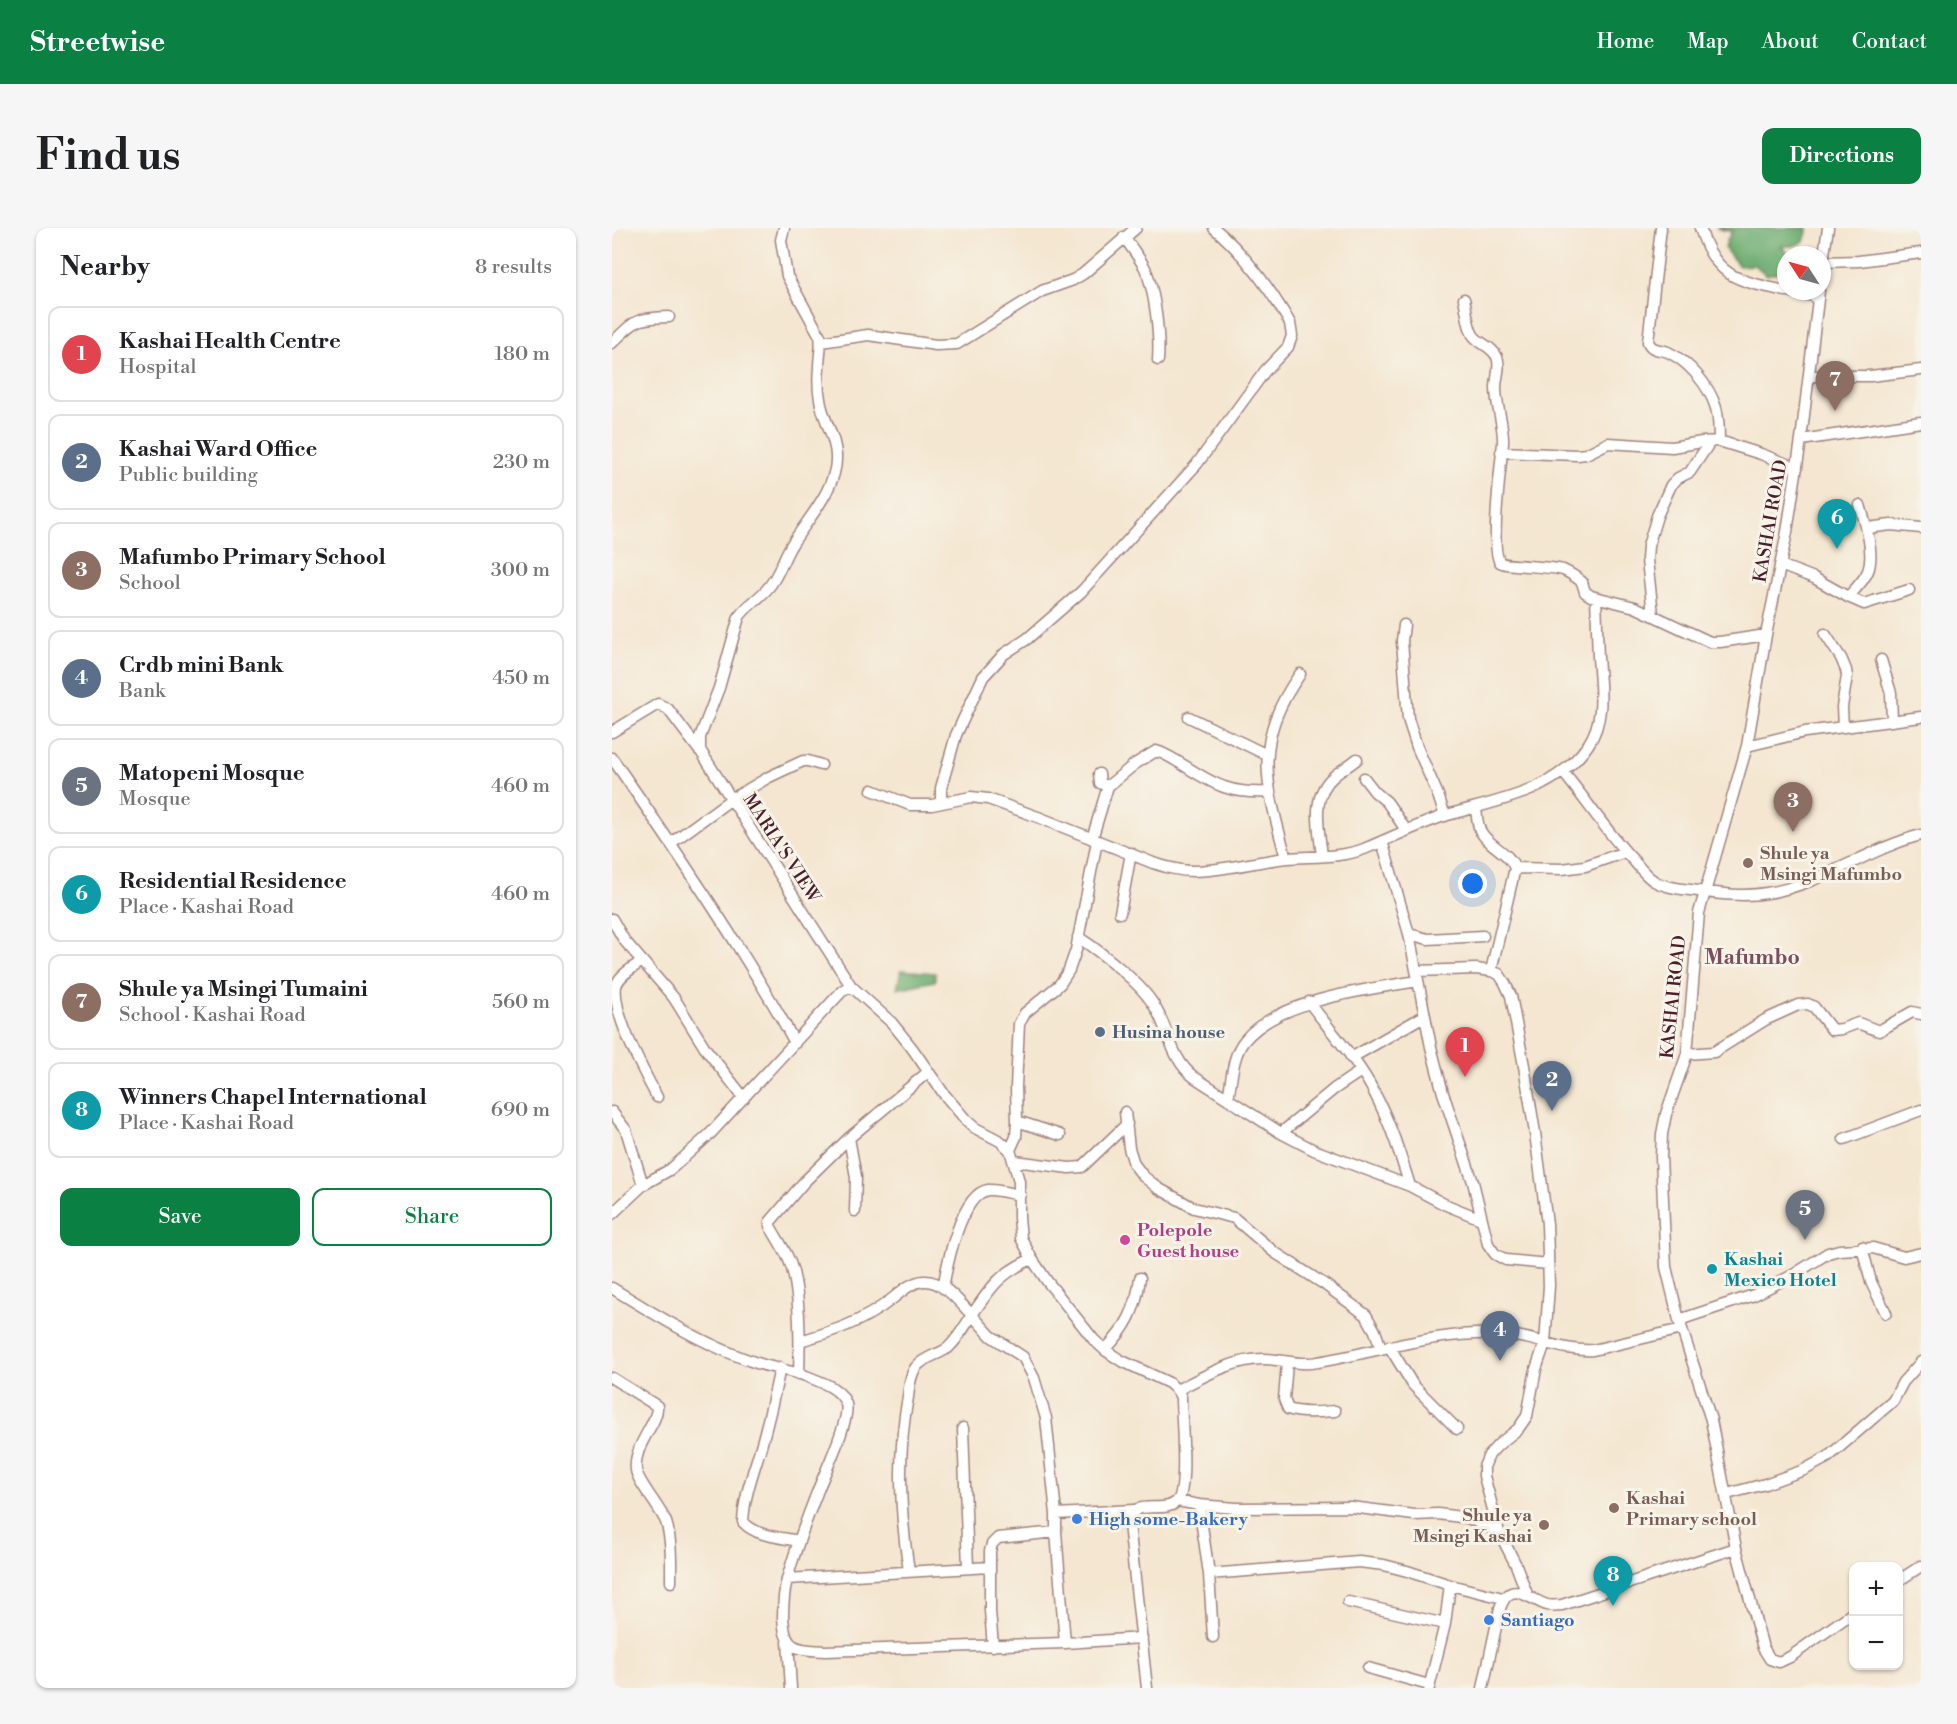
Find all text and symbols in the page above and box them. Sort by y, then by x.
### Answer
text: Streetwise [30,25,165,60]
text: Home [1597,29,1654,55]
text: Map [1687,29,1729,55]
text: About [1762,29,1819,55]
text: Contact [1852,29,1927,55]
button: Directions [1762,128,1921,184]
text: Find us [36,130,180,183]
north arrow [1777,246,1831,300]
text: Nearby [60,251,150,283]
text: 8 results [475,255,552,280]
text: Kashai Health Centre [119,328,341,355]
text: 1 [77,342,86,367]
text: 180 m [495,342,550,367]
text: Hospital [119,355,196,380]
pin: 7 [1816,362,1854,411]
text: Kashai Ward Office [119,436,317,463]
text: 2 [75,450,88,475]
text: 230 m [493,450,550,475]
street label: KASHAI ROAD [1748,458,1793,584]
text: Public building [119,463,258,488]
pin: 6 [1818,500,1856,549]
text: Mafumbo Primary School [119,544,386,571]
text: 3 [75,558,88,583]
text: 300 m [491,558,550,583]
text: School [119,571,181,596]
text: Crdb mini Bank [119,652,284,679]
text: 4 [75,666,88,691]
text: 450 m [492,666,550,691]
text: Bank [119,679,166,704]
text: Matopeni Mosque [119,760,305,787]
text: 5 [75,774,88,799]
text: 460 m [491,774,550,799]
pin: 3 [1774,782,1812,832]
text: Mosque [119,787,191,812]
street label: MARIA'S VIEW [738,789,826,908]
place label: Shule ya Msingi Mafumbo [1760,842,1902,886]
marker: Shule ya Msingi Mafumbo [1741,856,1755,870]
text: Residential Residence [119,868,347,895]
your location [1458,869,1487,898]
text: 6 [75,882,88,907]
text: 460 m [491,882,550,907]
text: Place · Kashai Road [119,895,294,920]
street label: KASHAI ROAD [1656,934,1691,1060]
district label: Mafumbo [1704,945,1800,971]
text: Shule ya Msingi Tumaini [119,976,368,1003]
text: 7 [76,990,87,1015]
text: 560 m [492,990,550,1015]
text: School · Kashai Road [119,1003,306,1028]
place label: Husina house [1112,1021,1226,1044]
marker: Husina house [1093,1025,1107,1039]
pin: 1 [1446,1028,1484,1077]
pin: 2 [1532,1062,1572,1111]
text: Winners Chapel International [119,1084,427,1111]
text: 8 [75,1098,88,1123]
text: 690 m [491,1098,550,1123]
text: Place · Kashai Road [119,1111,294,1136]
button: Save [60,1188,300,1246]
button: Share [312,1188,552,1246]
pin: 5 [1786,1190,1824,1240]
place label: Polepole Guest house [1137,1219,1240,1263]
marker: Polepole Guest house [1118,1233,1132,1247]
place label: Kashai Mexico Hotel [1724,1248,1837,1292]
marker: Kashai Mexico Hotel [1705,1262,1719,1276]
pin: 4 [1480,1312,1520,1361]
place label: Kashai Primary school [1626,1487,1757,1531]
marker: Kashai Primary school [1607,1501,1621,1515]
place label: Shule ya Msingi Kashai [1413,1504,1532,1548]
place label: High some-Bakery [1089,1508,1249,1531]
marker: High some-Bakery [1070,1512,1084,1526]
marker: Shule ya Msingi Kashai [1537,1518,1551,1532]
pin: 8 [1594,1556,1632,1606]
map controls [1849,1562,1903,1670]
button: + [1849,1562,1903,1616]
place label: Santiago [1501,1609,1575,1632]
marker: Santiago [1482,1613,1496,1627]
button: − [1849,1616,1903,1670]

